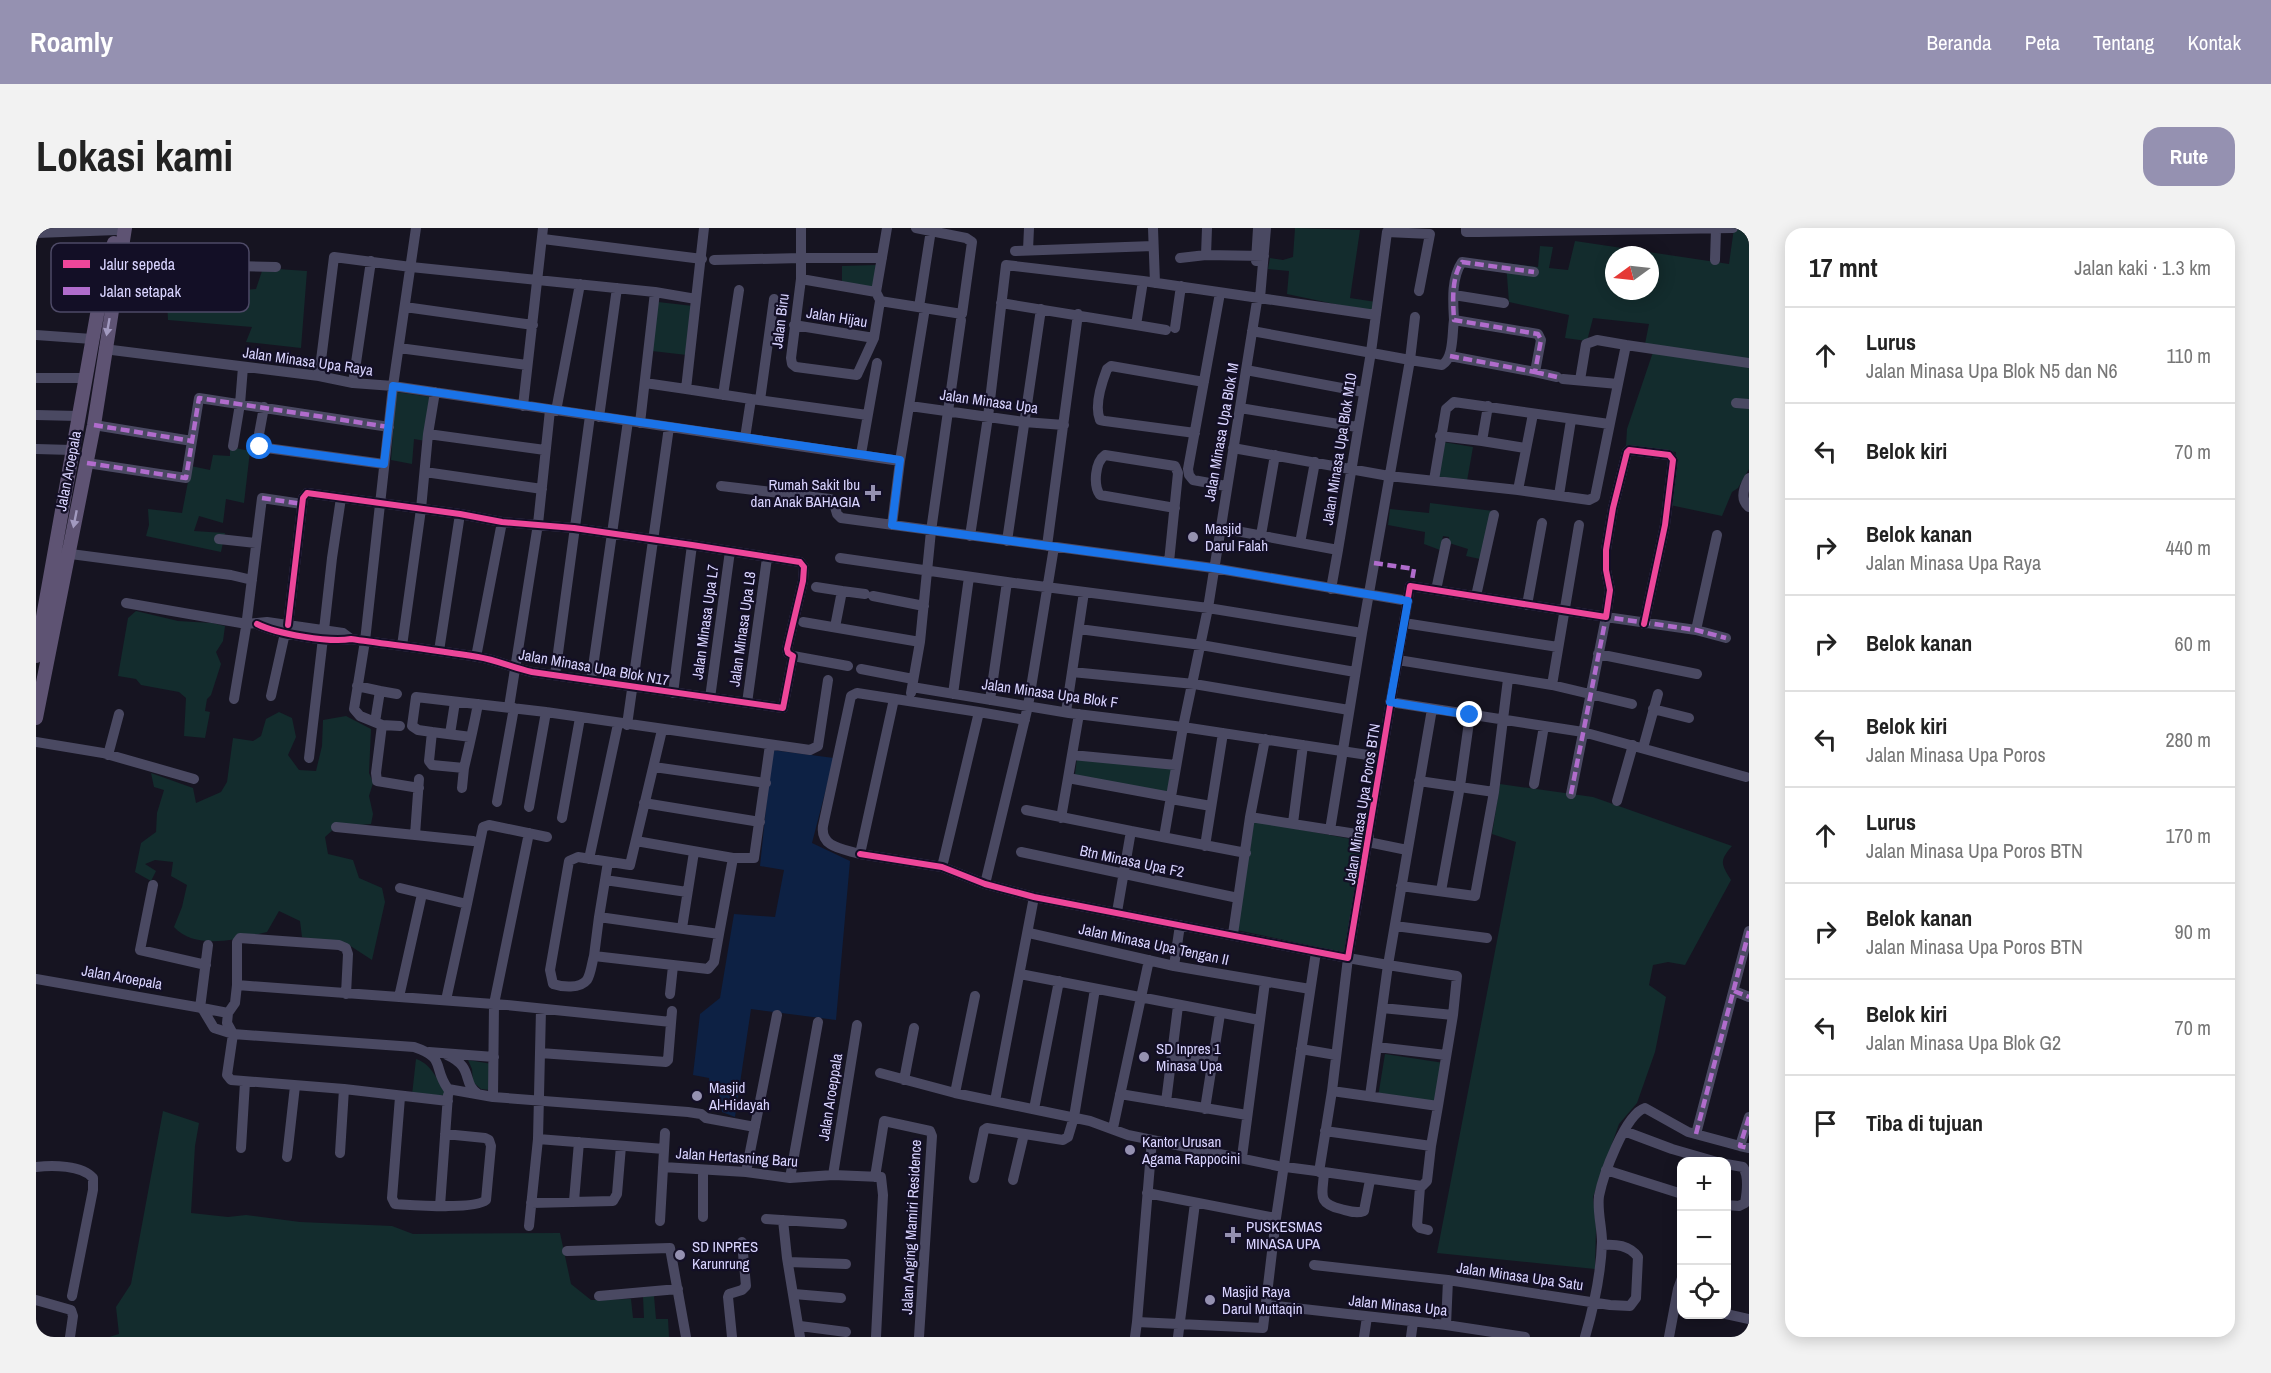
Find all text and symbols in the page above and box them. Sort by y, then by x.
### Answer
text: Roamly [30,23,113,61]
text: Beranda [1927,28,1992,57]
text: Peta [2025,28,2060,57]
text: Tentang [2093,28,2154,57]
text: Kontak [2187,28,2241,57]
button: Rute [2143,127,2235,186]
text: Lokasi kami [36,128,233,184]
legend [51,243,249,312]
north arrow [1605,246,1659,300]
text: 17 mnt [1809,250,1878,285]
text: Jalur sepeda [100,253,176,275]
text: Jalan kaki · 1.3 km [2074,254,2211,281]
text: Jalan setapak [100,280,181,302]
street label: Jalan Biru [766,292,794,350]
street label: Jalan Hijau [805,302,869,332]
one-way arrow [103,318,112,337]
text: Lurus [1866,327,1916,357]
icon: ahead [1809,339,1842,372]
street label: Jalan Minasa Upa Raya [242,341,375,381]
text: 110 m [2167,342,2211,369]
text: Jalan Minasa Upa Blok N5 dan N6 [1866,357,2118,384]
street label: Jalan Minasa Upa Blok M [1198,361,1244,503]
street label: Jalan Minasa Upa Blok M10 [1317,371,1361,527]
street label: Jalan Minasa Upa [938,384,1040,418]
street label: Jalan Aroepala [50,429,86,513]
route start [246,433,272,459]
icon: left [1809,435,1842,468]
text: Belok kiri [1866,436,1947,466]
text: 70 m [2175,438,2211,465]
place label: Rumah Sakit Ibu dan Anak BAHAGIA [751,474,861,512]
marker: Rumah Sakit Ibu dan Anak BAHAGIA [864,484,882,502]
one-way arrow [70,510,80,529]
place label: Masjid Darul Falah [1205,518,1268,556]
text: Belok kanan [1866,519,1972,549]
marker: Masjid Darul Falah [1186,530,1200,544]
icon: right [1809,531,1842,564]
text: 440 m [2165,534,2211,561]
text: Jalan Minasa Upa Raya [1866,549,2041,576]
street label: Jalan Minasa Upa L7 [687,563,724,681]
street label: Jalan Minasa Upa L8 [724,570,761,688]
icon: right [1809,627,1842,660]
text: Belok kanan [1866,628,1972,658]
text: 60 m [2175,630,2211,657]
street label: Jalan Minasa Upa Blok N17 [517,643,671,691]
street label: Jalan Minasa Upa Blok F [980,673,1120,713]
route end [1456,701,1482,727]
text: Belok kiri [1866,711,1947,741]
street label: Jalan Minasa Upa Poros BTN [1339,722,1385,886]
icon: left [1809,723,1842,756]
text: 280 m [2165,726,2211,753]
text: Jalan Minasa Upa Poros [1866,741,2046,768]
text: Lurus [1866,807,1916,837]
icon: ahead [1809,819,1842,852]
text: 170 m [2165,822,2211,849]
text: Jalan Minasa Upa Poros BTN [1866,837,2083,864]
street label: Btn Minasa Upa F2 [1078,840,1186,882]
text: Belok kanan [1866,903,1972,933]
icon: right [1809,915,1842,948]
street label: Jalan Minasa Upa Tengan II [1077,918,1231,970]
text: 90 m [2175,918,2211,945]
text: Jalan Minasa Upa Poros BTN [1866,933,2083,960]
street label: Jalan Aroepala [80,960,164,994]
text: Belok kiri [1866,999,1947,1029]
icon: left [1809,1011,1842,1044]
text: 70 m [2175,1014,2211,1041]
text: Jalan Minasa Upa Blok G2 [1866,1029,2061,1056]
place label: SD Inpres 1 Minasa Upa [1156,1038,1222,1076]
marker: SD Inpres 1 Minasa Upa [1137,1050,1151,1064]
street label: Jalan Aroeppala [813,1052,847,1142]
place label: Masjid Al-Hidayah [708,1077,770,1115]
marker: Masjid Al-Hidayah [690,1089,704,1103]
icon: arrive [1809,1107,1842,1140]
text: Tiba di tujuan [1866,1108,1983,1138]
place label: Kantor Urusan Agama Rappocini [1141,1131,1240,1169]
street label: Jalan Anging Mamiri Residence [896,1139,926,1315]
street label: Jalan Hertasning Baru [675,1142,799,1172]
marker: Kantor Urusan Agama Rappocini [1123,1143,1137,1157]
map controls [1677,1157,1731,1319]
button: + [1677,1157,1731,1211]
button: − [1677,1211,1731,1265]
place label: PUSKESMAS MINASA UPA [1246,1216,1323,1254]
marker: PUSKESMAS MINASA UPA [1224,1226,1242,1244]
place label: SD INPRES Karunrung [692,1236,758,1274]
marker: SD INPRES Karunrung [673,1248,687,1262]
street label: Jalan Minasa Upa Satu [1455,1257,1585,1295]
button: locate [1677,1265,1731,1319]
place label: Masjid Raya Darul Muttaqin [1222,1281,1303,1319]
street label: Jalan Minasa Upa [1348,1289,1449,1321]
marker: Masjid Raya Darul Muttaqin [1203,1293,1217,1307]

